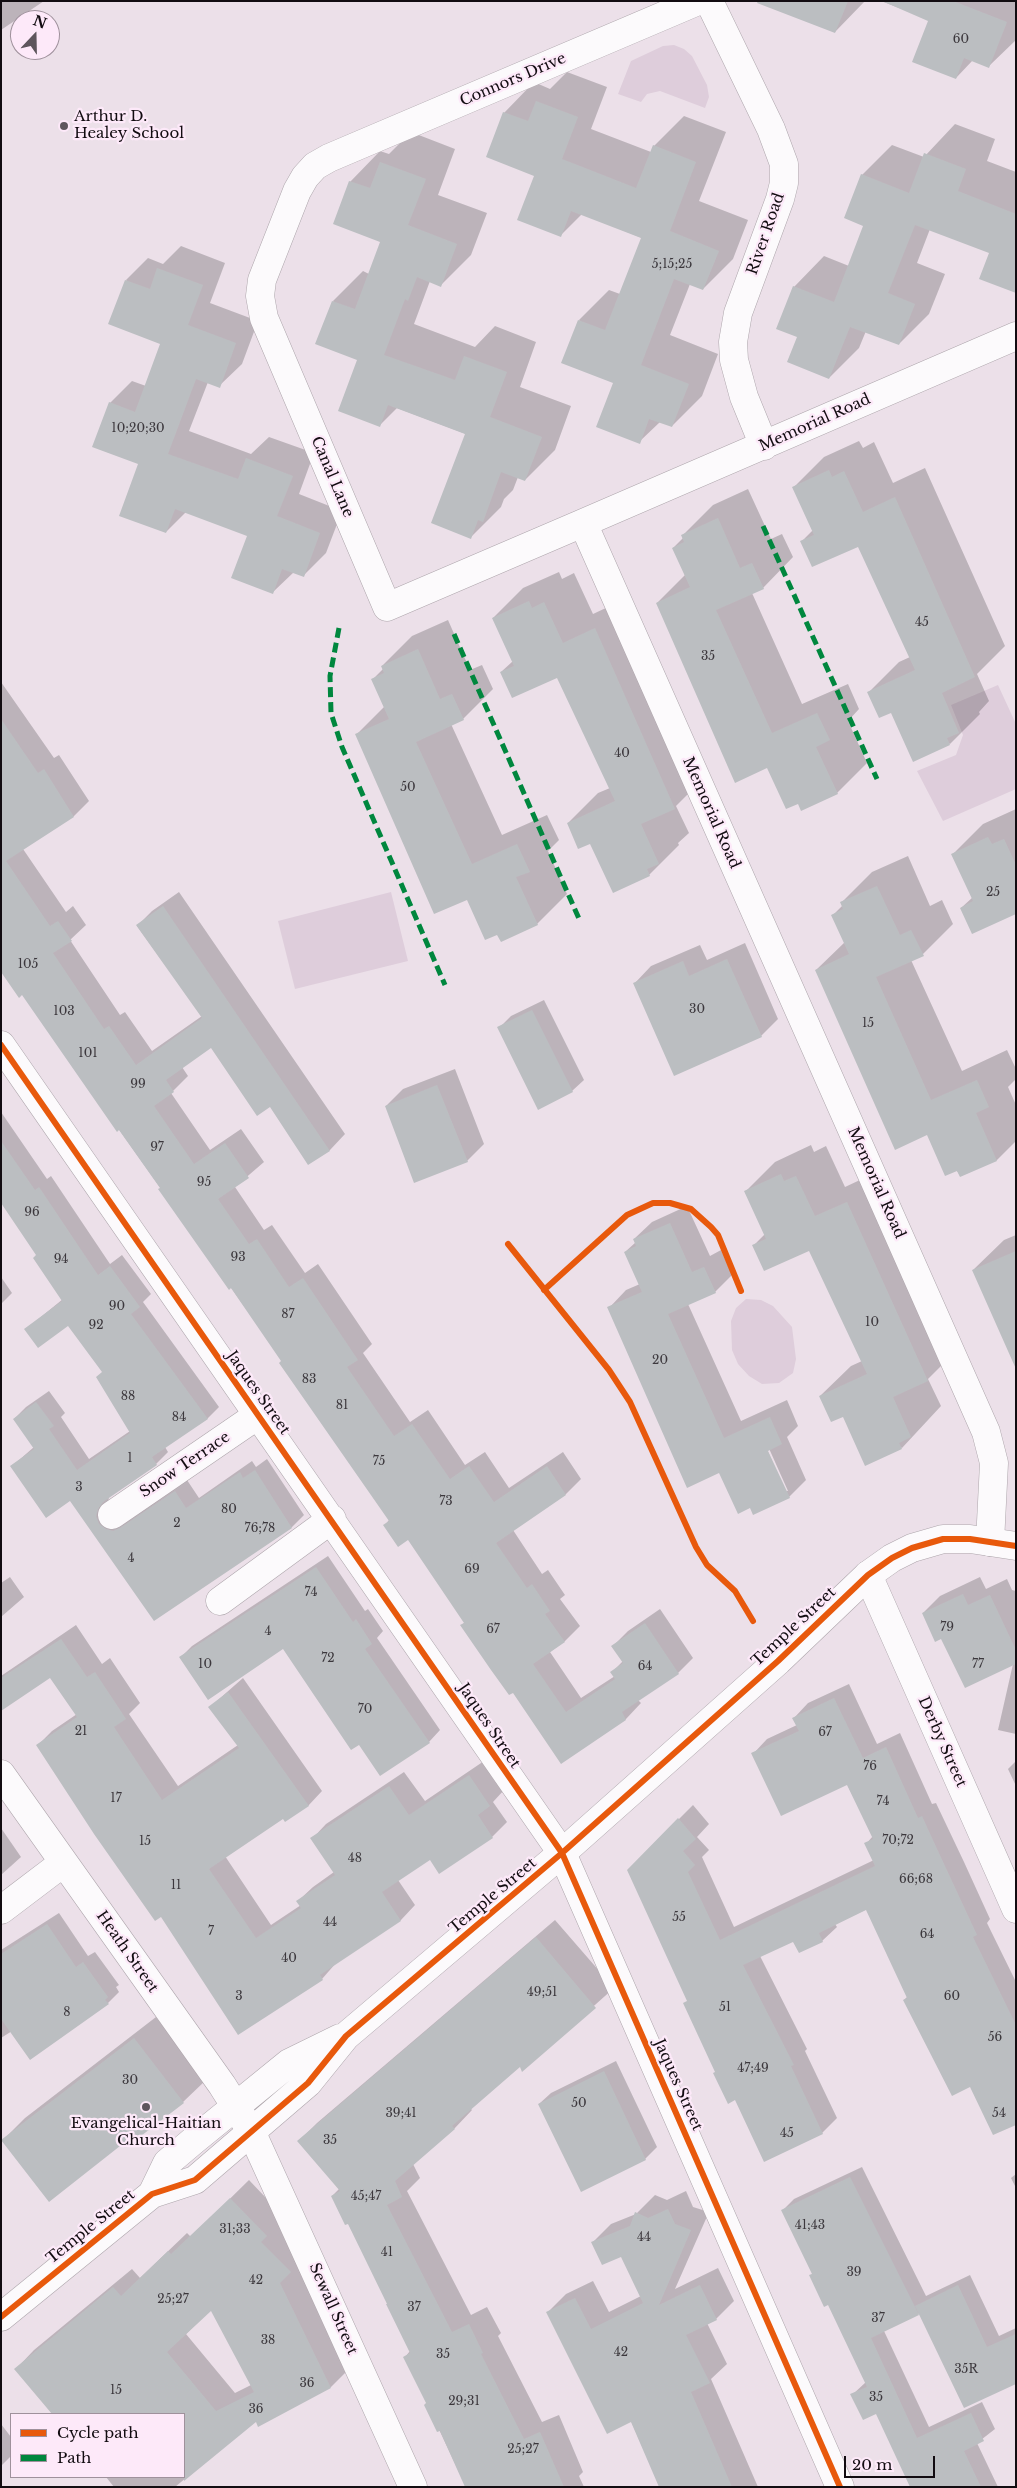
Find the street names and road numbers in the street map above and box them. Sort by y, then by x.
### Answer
street label: Connors Drive [457,50,569,110]
street label: River Road [744,191,788,277]
street label: Memorial Road [756,390,874,456]
street label: Canal Lane [307,434,357,520]
street label: Memorial Road [678,754,744,872]
street label: Memorial Road [843,1124,909,1242]
street label: Jaques Street [222,1348,294,1438]
street label: Snow Terrace [136,1428,234,1502]
street label: Temple Street [748,1584,840,1670]
street label: Jaques Street [454,1680,524,1772]
street label: Derby Street [914,1694,970,1790]
street label: Temple Street [446,1854,540,1938]
street label: Heath Street [92,1908,162,1996]
street label: Jaques Street [650,2036,706,2134]
street label: Temple Street [43,2186,139,2268]
street label: Sewall Street [305,2260,361,2358]

